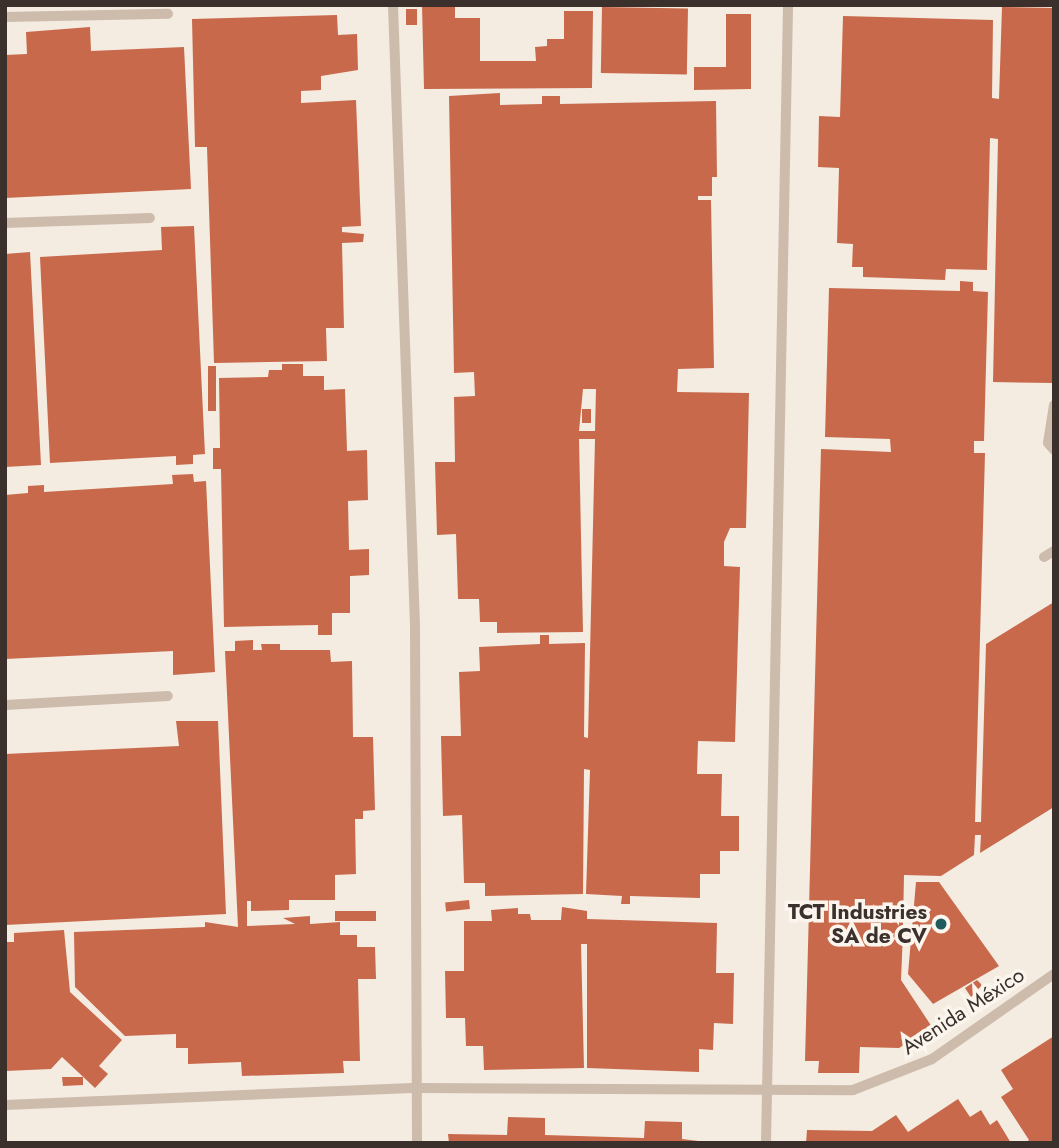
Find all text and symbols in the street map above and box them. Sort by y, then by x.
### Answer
place label: TCT Industries SA de CV [788,899,927,949]
marker: TCT Industries SA de CV [933,916,949,932]
street label: Avenida México [897,962,1029,1060]

